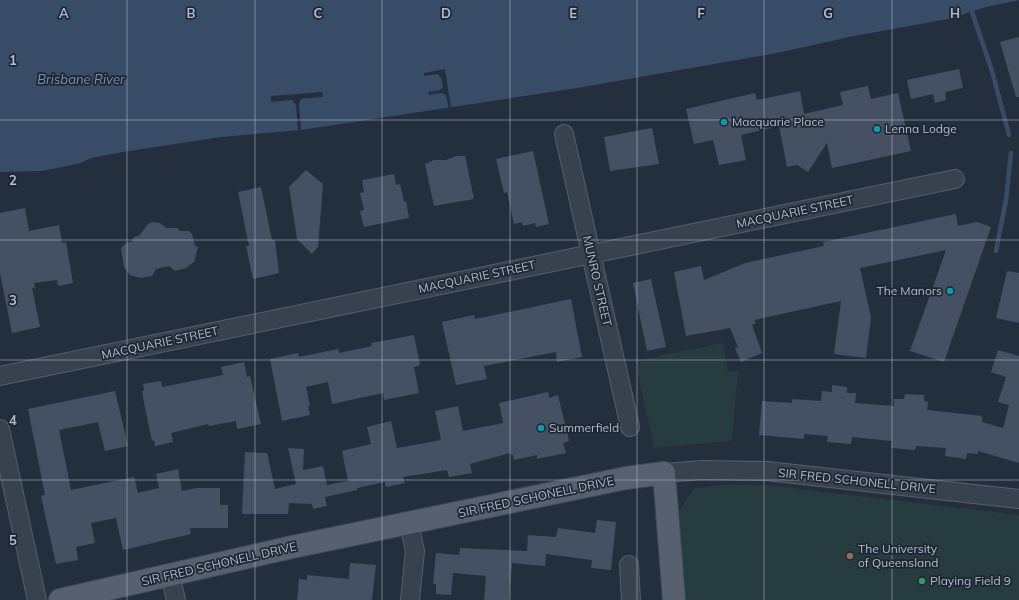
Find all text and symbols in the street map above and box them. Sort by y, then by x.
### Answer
text: A [59,5,69,21]
text: B [187,5,196,21]
text: C [314,5,323,21]
text: D [441,5,451,21]
text: E [569,5,577,21]
text: F [697,5,705,21]
text: G [823,5,833,21]
text: H [950,5,960,21]
text: 1 [9,52,17,68]
water label: Brisbane River [37,71,126,87]
place label: Macquarie Place [732,114,824,129]
marker: Macquarie Place [719,117,729,127]
place label: Lenna Lodge [885,121,957,136]
marker: Lenna Lodge [872,124,882,134]
text: 2 [9,172,17,188]
street label: MACQUARIE STREET [735,192,856,231]
street label: MUNRO STREET [580,234,615,328]
street label: MACQUARIE STREET [417,257,538,296]
place label: The Manors [876,283,942,298]
marker: The Manors [945,286,955,296]
text: 3 [9,292,17,308]
street label: MACQUARIE STREET [100,323,221,362]
text: 4 [9,412,17,428]
place label: Summerfield [549,420,619,435]
marker: Summerfield [536,423,546,433]
street label: SIR FRED SCHONELL DRIVE [777,465,937,496]
street label: SIR FRED SCHONELL DRIVE [457,473,615,520]
text: 5 [9,532,17,548]
street label: SIR FRED SCHONELL DRIVE [140,538,298,589]
place label: The University of Queensland [858,541,939,570]
marker: The University of Queensland [845,551,855,561]
place label: Playing Field 9 [930,573,1011,588]
marker: Playing Field 9 [917,576,927,586]

